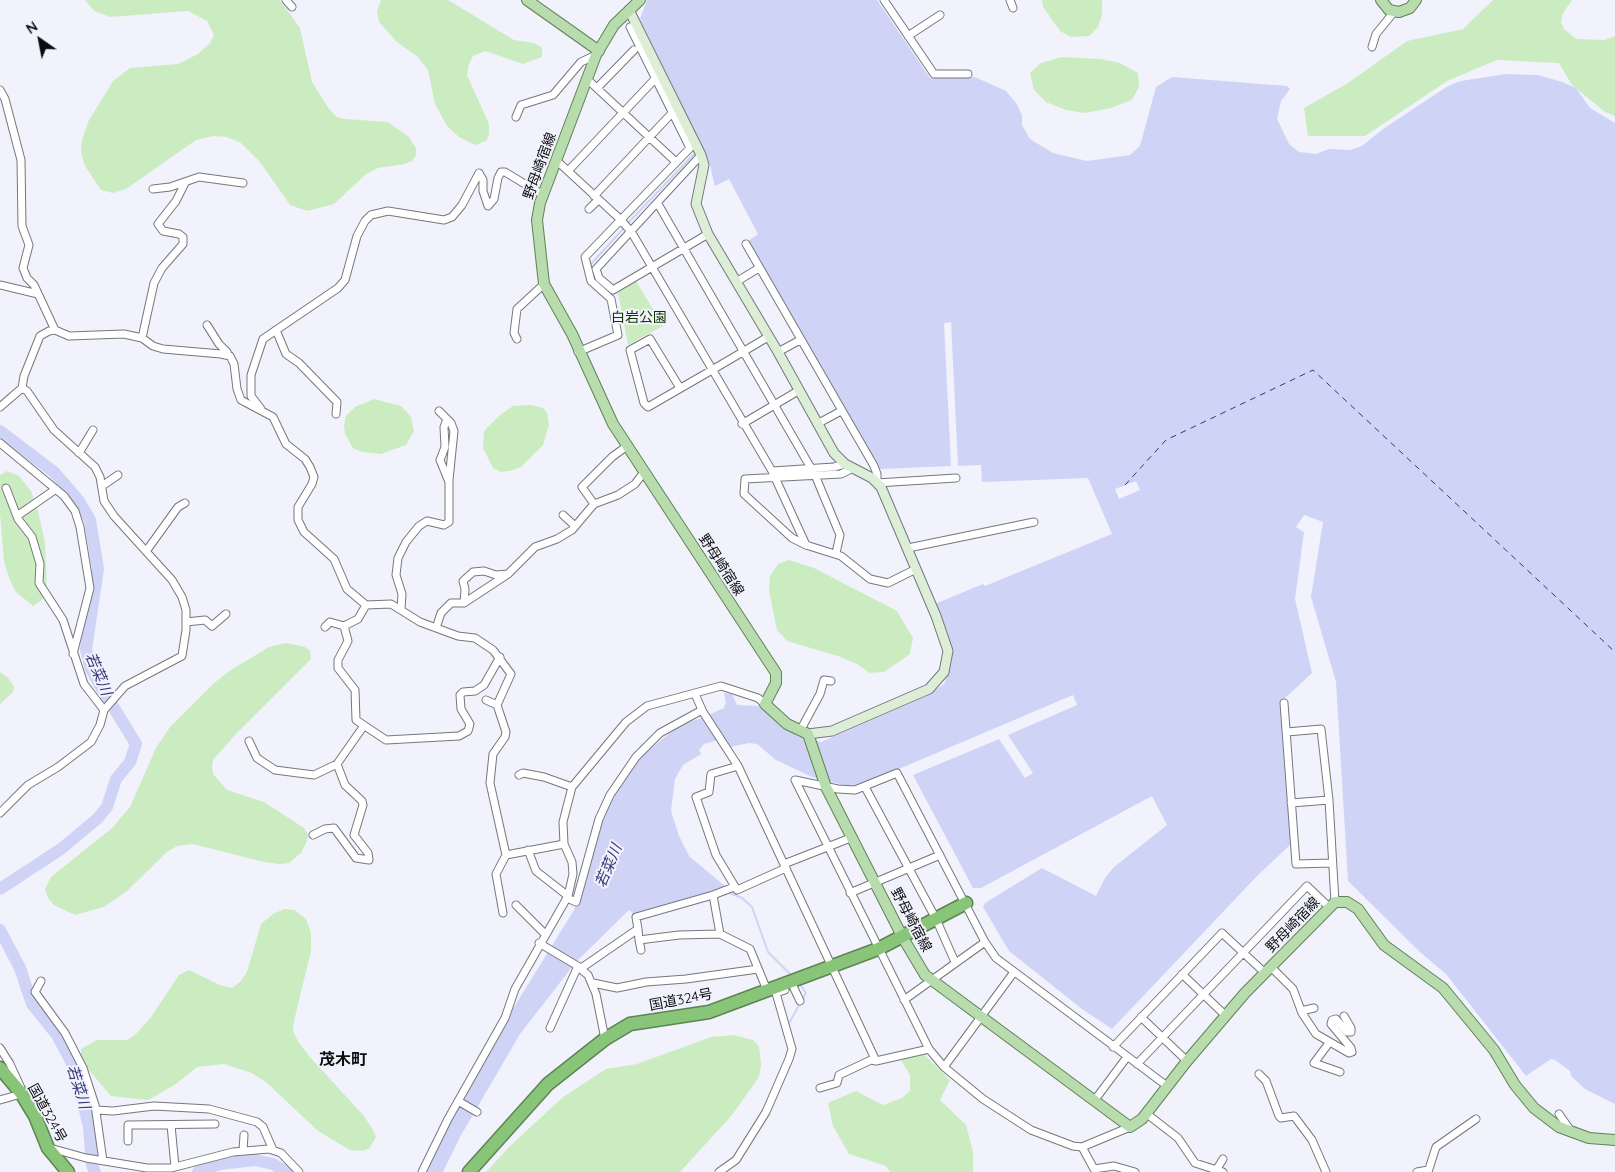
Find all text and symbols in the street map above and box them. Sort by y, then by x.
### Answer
north arrow [15,15,65,65]
text: N [23,17,41,38]
street label: 野母崎宿線 [520,130,560,202]
park label: 白岩公園 [611,310,667,326]
street label: 野母崎宿線 [695,531,747,599]
water label: 若菜川 [81,650,115,698]
water label: 若菜川 [592,842,626,890]
street label: 野母崎宿線 [887,885,935,955]
street label: 野母崎宿線 [1263,894,1323,956]
street label: 国道324号 [648,986,714,1014]
district label: 茂木町 [319,1050,367,1070]
water label: 若菜川 [63,1063,93,1111]
street label: 国道324号 [24,1081,70,1145]

